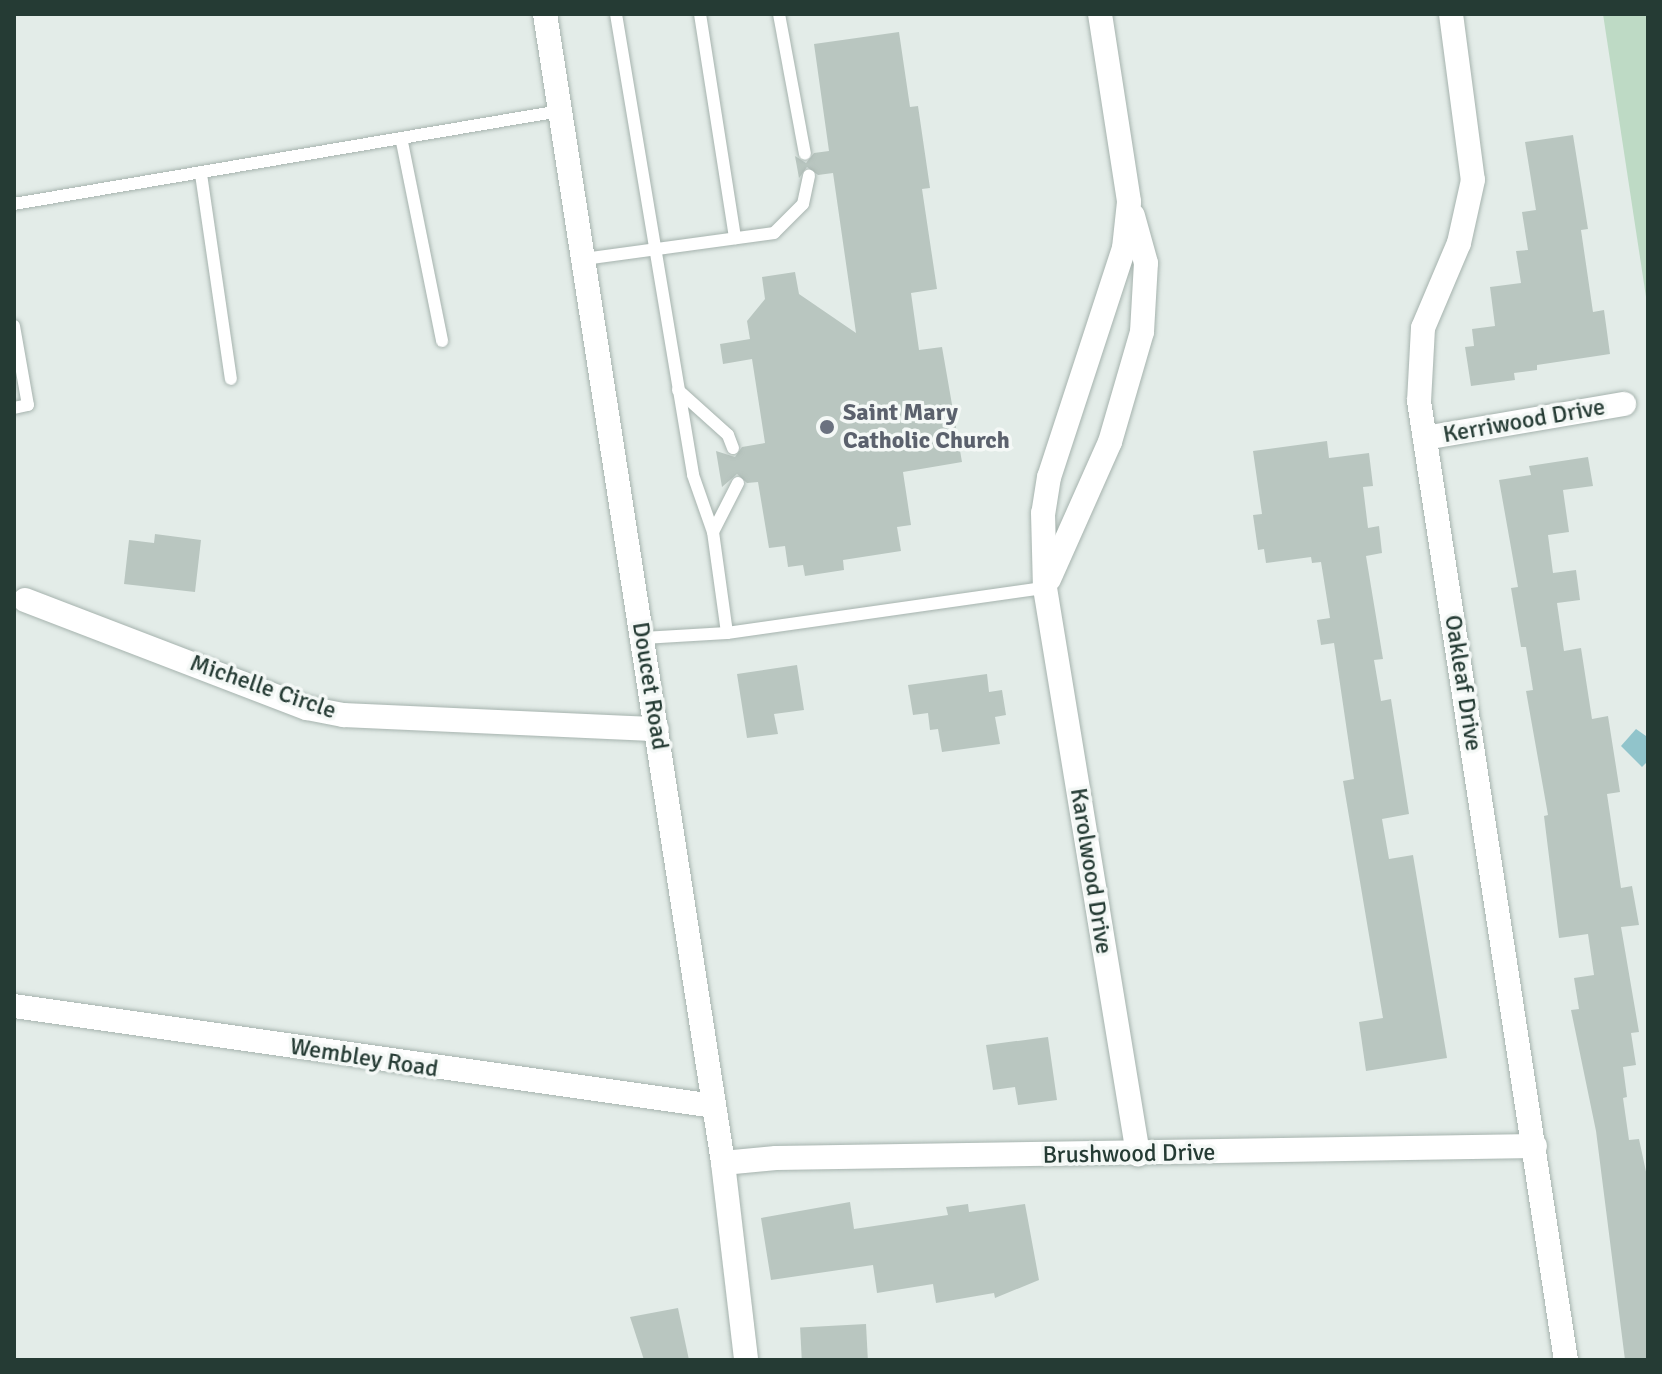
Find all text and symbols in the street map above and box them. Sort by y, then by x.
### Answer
street label: Kerriwood Drive [1441,393,1607,449]
place label: Saint Mary Catholic Church [843,399,1010,455]
marker: Saint Mary Catholic Church [818,418,836,436]
street label: Oakleaf Drive [1438,613,1488,753]
street label: Doucet Road [626,620,674,752]
street label: Michelle Circle [186,649,340,725]
street label: Karolwood Drive [1064,786,1118,956]
street label: Wembley Road [288,1032,440,1084]
street label: Brushwood Drive [1042,1138,1216,1170]

